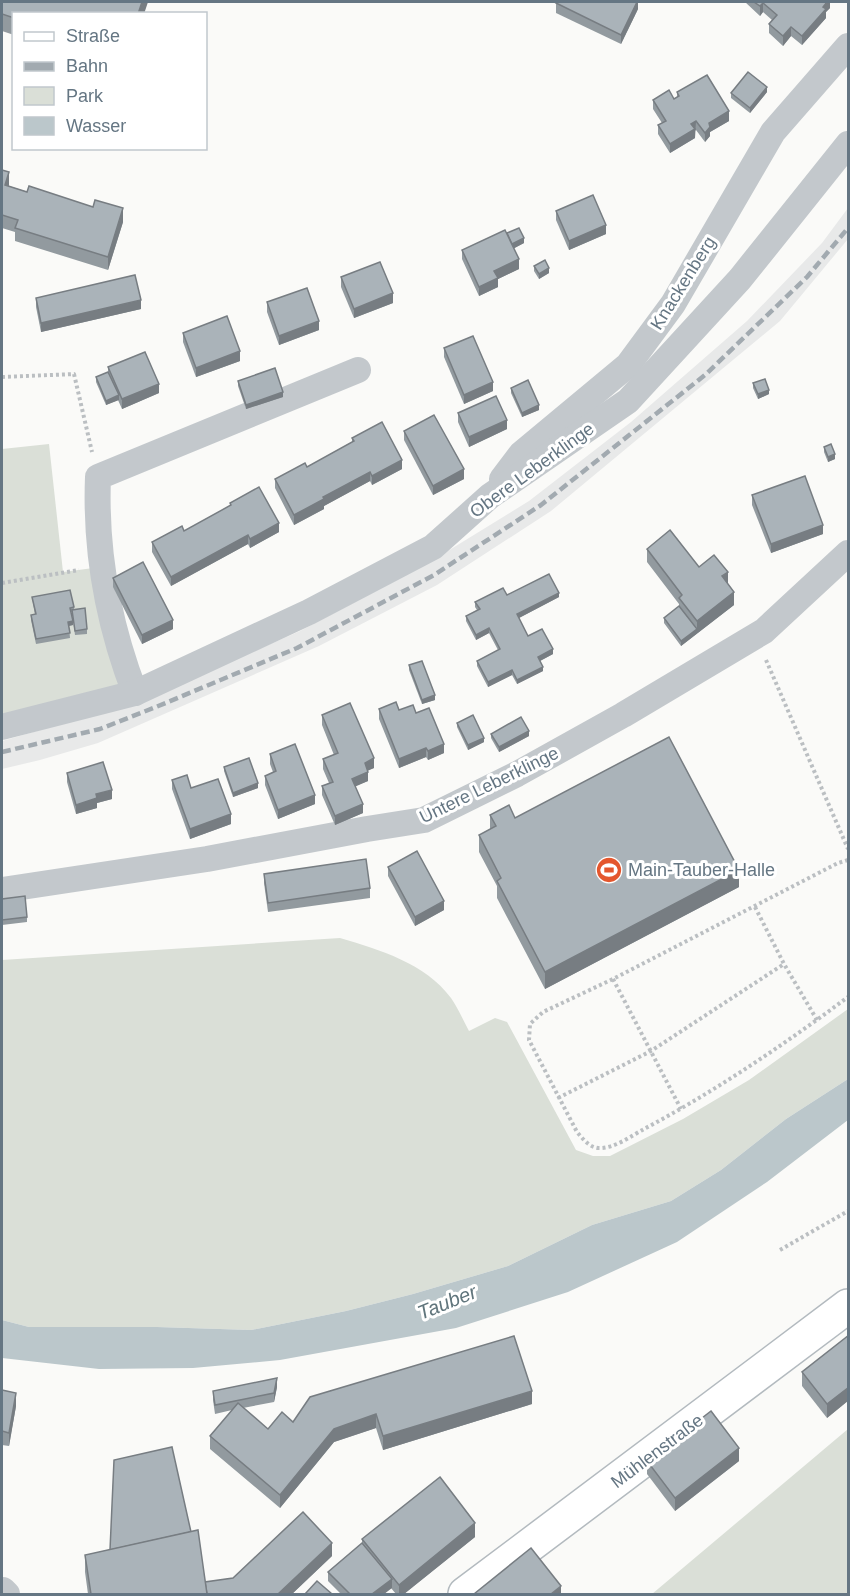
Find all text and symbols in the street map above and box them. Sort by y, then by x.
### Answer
legend [12,12,207,150]
text: Straße [66,26,120,46]
text: Bahn [66,56,108,76]
text: Park [66,86,104,106]
text: Wasser [66,116,126,136]
street label: Knackenberg [646,233,720,333]
street label: Obere Leberklinge [466,418,598,522]
street label: Untere Leberklinge [416,743,562,827]
sports icon: Main-Tauber-Halle [594,855,624,885]
place label: Main-Tauber-Halle [628,860,775,880]
water label: Tauber [414,1280,481,1324]
street label: Mühlenstraße [607,1410,707,1492]

